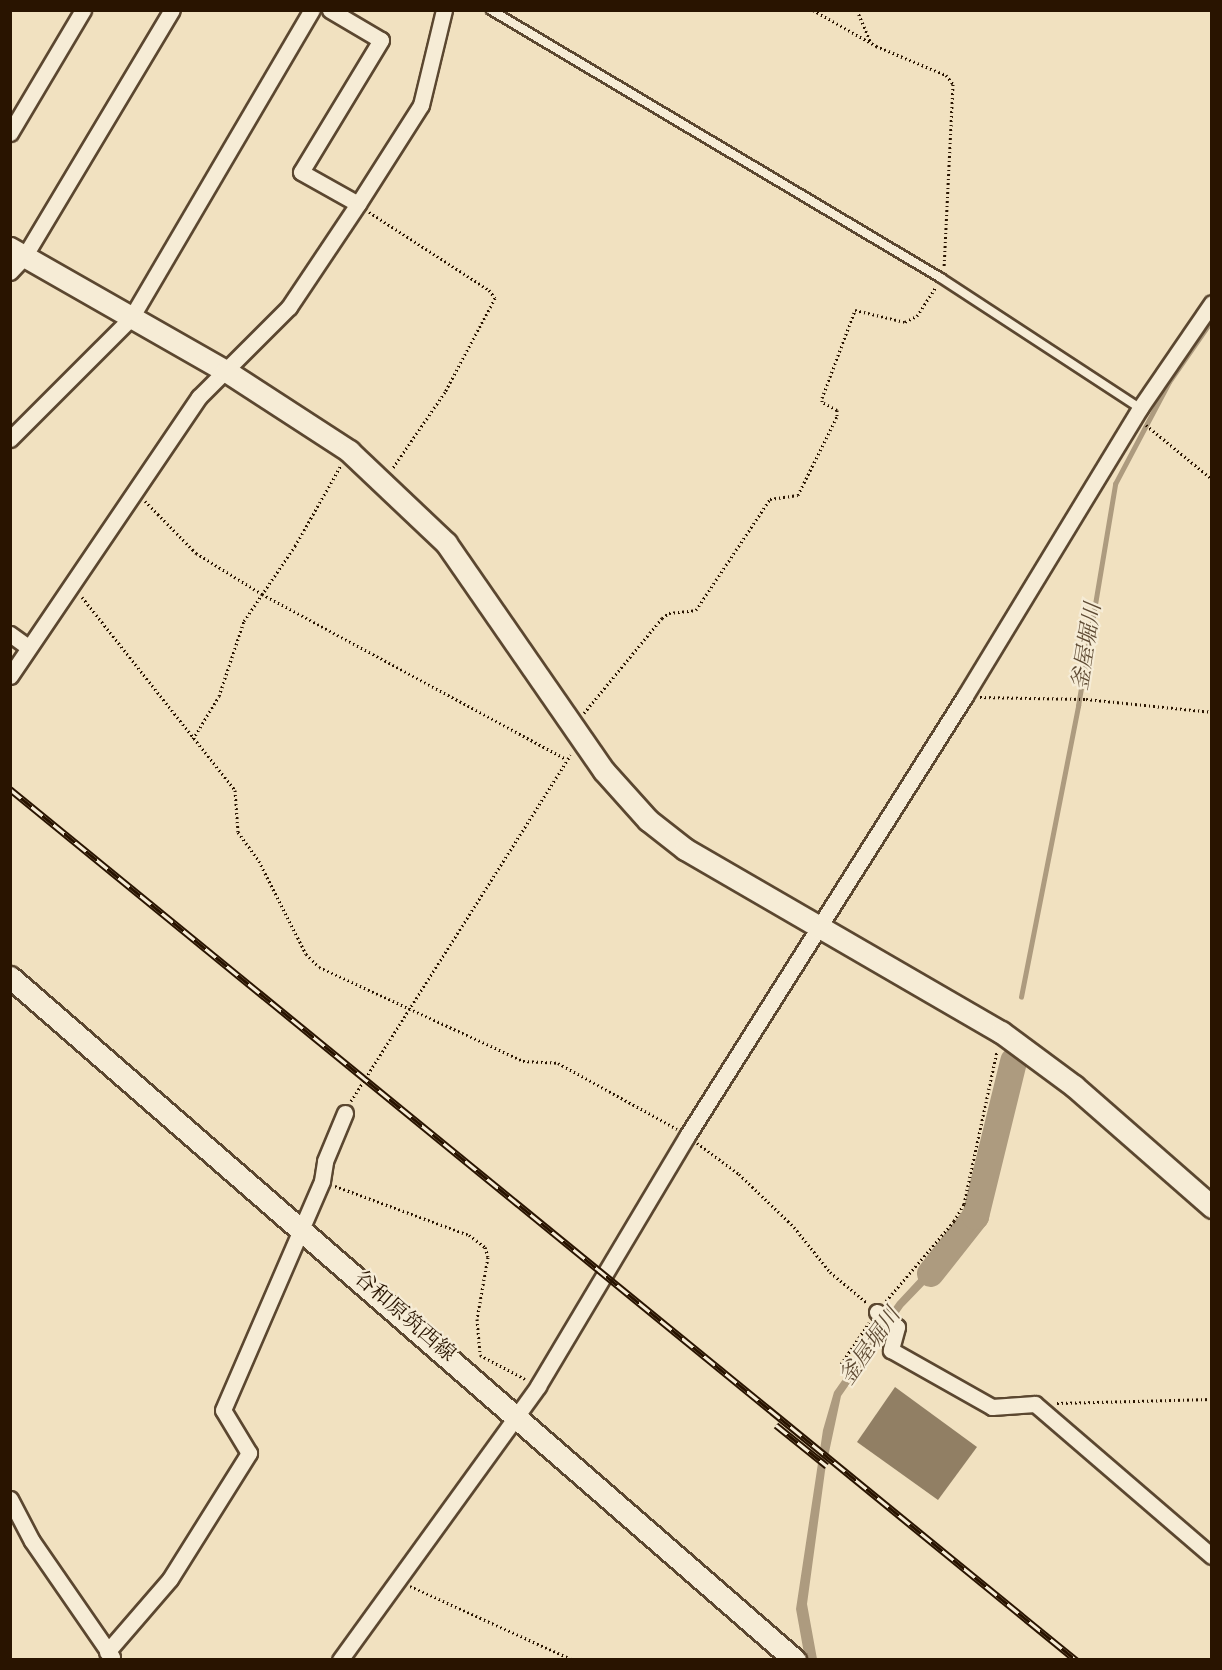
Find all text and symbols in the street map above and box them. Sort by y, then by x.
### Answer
water label: 釜屋堀川 [1068,601,1108,693]
street label: 谷和原筑西線 [348,1266,460,1368]
water label: 釜屋堀川 [835,1303,907,1391]

